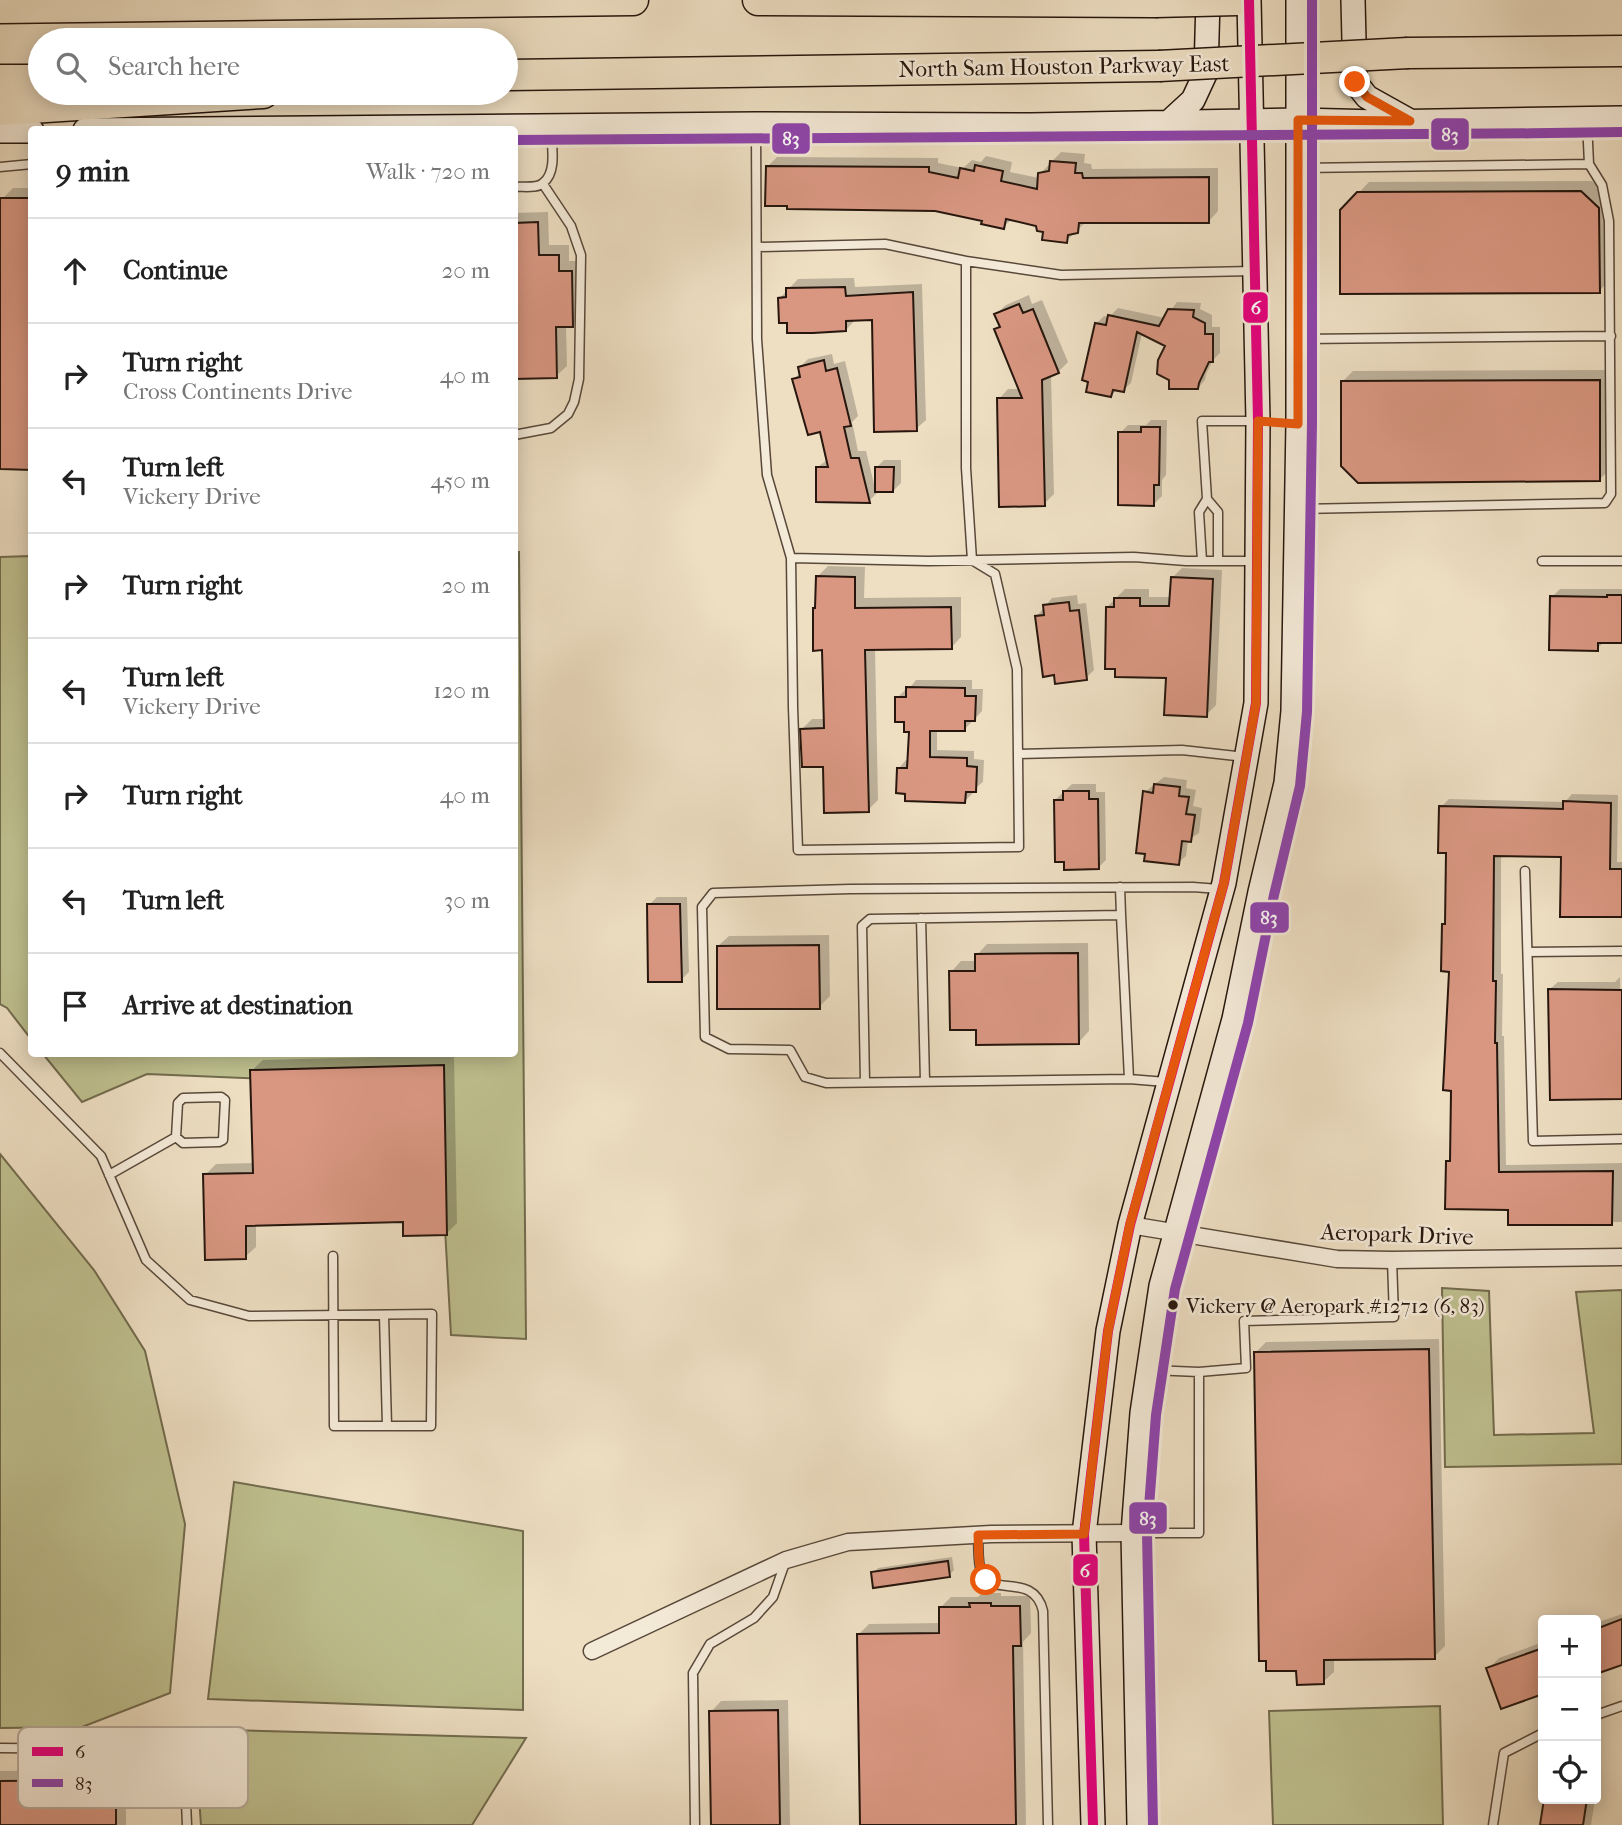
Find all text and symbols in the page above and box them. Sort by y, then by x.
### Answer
search box [28,28,518,105]
icon: search [52,48,90,86]
street label: North Sam Houston Parkway East [898,50,1230,83]
text: Search here [108,51,240,82]
route end [1339,66,1370,97]
line badge: 83 [1430,117,1470,151]
line badge: 83 [771,122,811,155]
text: 83 [1441,124,1459,146]
text: 83 [782,128,800,150]
text: 9 min [56,154,129,189]
text: Walk · 720 m [366,158,490,185]
icon: ahead [56,252,94,290]
text: Continue [123,255,228,286]
text: 20 m [441,257,490,284]
line badge: 6 [1242,291,1269,324]
text: 6 [1251,297,1262,319]
text: Turn right [123,347,243,378]
icon: right [56,357,94,395]
text: 40 m [440,362,490,389]
text: Cross Continents Drive [123,378,352,405]
text: Turn left [123,452,224,483]
icon: left [56,462,94,500]
text: 450 m [430,467,490,494]
text: Vickery Drive [123,483,261,510]
icon: right [56,567,94,605]
text: Turn right [123,570,243,601]
text: 20 m [441,572,490,599]
text: Turn left [123,662,224,693]
icon: left [56,672,94,710]
text: 120 m [433,677,490,704]
text: Vickery Drive [123,693,261,720]
icon: right [56,777,94,815]
text: Turn right [123,780,243,811]
text: 40 m [440,782,490,809]
icon: left [56,882,94,920]
text: Turn left [123,885,224,916]
text: 30 m [444,887,490,914]
line badge: 83 [1249,901,1290,934]
text: 83 [1260,907,1278,929]
icon: arrive [56,987,94,1025]
text: Arrive at destination [123,990,353,1021]
street label: Aeropark Drive [1319,1218,1474,1251]
place label: Vickery @ Aeropark #12712 (6, 83) [1185,1294,1485,1318]
marker: Vickery @ Aeropark #12712 (6, 83) [1166,1298,1180,1312]
line badge: 83 [1128,1501,1168,1535]
text: 83 [1139,1508,1157,1530]
line badge: 6 [1072,1553,1099,1587]
text: 6 [1080,1560,1091,1582]
route start [970,1564,1001,1595]
map controls [1538,1615,1601,1804]
button: + [1538,1615,1601,1678]
button: − [1538,1678,1601,1741]
legend [18,1727,248,1808]
text: 6 [75,1741,86,1763]
button: locate [1538,1741,1601,1804]
text: 83 [75,1773,92,1795]

